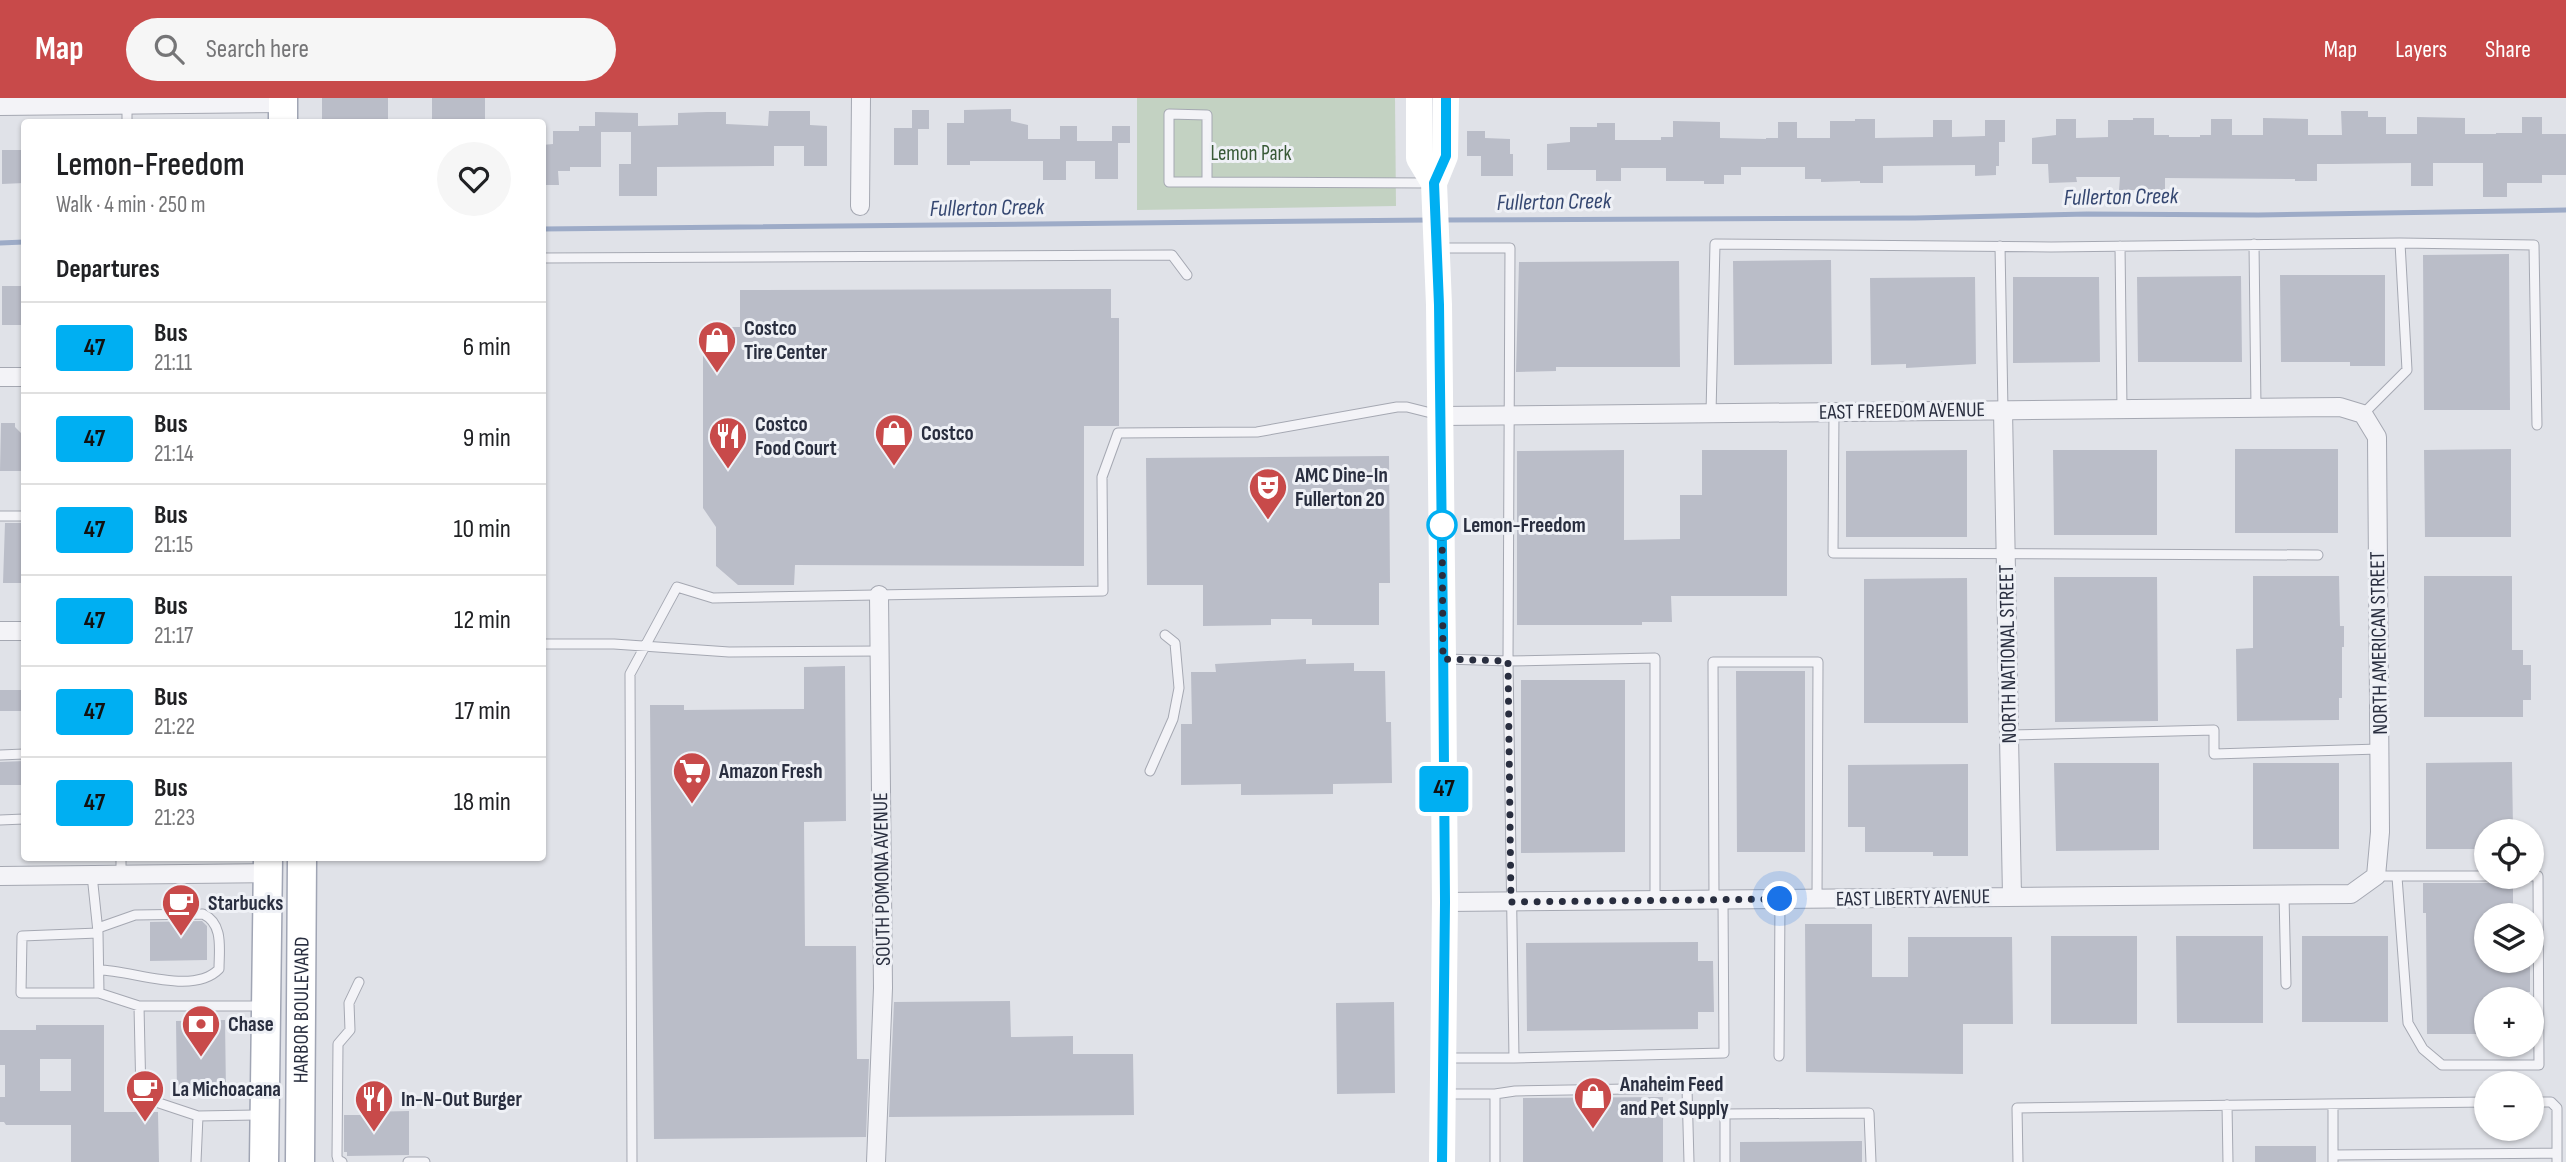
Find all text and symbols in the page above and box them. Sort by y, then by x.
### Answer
search box [126,18,616,81]
text: Map [35,29,84,69]
icon: search [150,30,188,68]
text: Search here [206,34,309,65]
text: Map [2324,35,2357,64]
text: Layers [2395,35,2447,64]
text: Share [2485,35,2531,64]
park label: Lemon Park [1210,141,1292,166]
button: heart [437,142,511,216]
text: Lemon-Freedom [56,145,245,185]
water label: Fullerton Creek [2063,182,2180,212]
water label: Fullerton Creek [1496,187,1613,217]
text: Walk · 4 min · 250 m [56,191,206,219]
water label: Fullerton Creek [929,193,1046,223]
text: Departures [56,254,160,285]
place label: Costco Tire Center [744,316,828,365]
text: Bus [154,318,188,349]
shop icon: Costco Tire Center [696,319,738,374]
text: 6 min [463,332,511,363]
text: 47 [84,333,105,362]
text: 21:11 [154,349,192,377]
street label: EAST FREEDOM AVENUE [1819,397,1985,425]
text: Bus [154,409,188,440]
place label: Costco Food Court [755,412,837,461]
shop icon: Costco [873,412,915,467]
restaurant icon: Costco Food Court [707,415,749,470]
place label: Costco [921,421,974,446]
text: 9 min [463,423,511,454]
text: 47 [84,424,105,453]
text: 21:14 [154,440,194,468]
place label: AMC Dine-In Fullerton 20 [1294,463,1388,512]
theatre icon: AMC Dine-In Fullerton 20 [1247,466,1289,521]
text: Bus [154,500,188,531]
marker: Lemon-Freedom [1427,510,1457,540]
place label: Lemon-Freedom [1463,513,1586,538]
text: 10 min [454,514,511,545]
text: 47 [84,515,105,544]
text: 21:15 [154,531,193,559]
street label: NORTH AMERICAN STREET [2365,551,2393,735]
street label: NORTH NATIONAL STREET [1994,564,2022,744]
text: Bus [154,591,188,622]
text: 12 min [454,605,511,636]
text: 47 [84,606,105,635]
text: 21:17 [154,622,193,650]
text: Bus [154,682,188,713]
text: 17 min [455,696,511,727]
text: 47 [84,697,105,726]
text: 21:22 [154,713,195,741]
supermarket icon: Amazon Fresh [671,750,713,805]
place label: Amazon Fresh [718,759,822,784]
line badge: 47 [1412,766,1476,812]
text: Bus [154,773,188,804]
text: 47 [1433,774,1455,803]
text: 18 min [454,787,511,818]
text: 47 [84,788,105,817]
street label: SOUTH POMONA AVENUE [868,792,896,966]
text: 21:23 [154,804,195,832]
map controls [2474,819,2544,1141]
button: locate [2474,819,2544,889]
your location [1762,881,1797,916]
cafe icon: Starbucks [160,882,202,937]
street label: EAST LIBERTY AVENUE [1836,884,1990,912]
place label: Starbucks [208,891,283,916]
button: layers [2474,903,2544,973]
street label: HARBOR BOULEVARD [288,937,314,1083]
button: + [2474,987,2544,1057]
bank icon: Chase [180,1003,222,1058]
place label: Chase [228,1012,274,1037]
cafe icon: La Michoacana [124,1068,166,1123]
button: − [2474,1071,2544,1141]
place label: Anaheim Feed and Pet Supply [1619,1072,1729,1121]
shop icon: Anaheim Feed and Pet Supply [1572,1075,1614,1130]
place label: La Michoacana [172,1077,281,1102]
restaurant icon: In-N-Out Burger [353,1078,395,1133]
place label: In-N-Out Burger [401,1087,522,1112]

